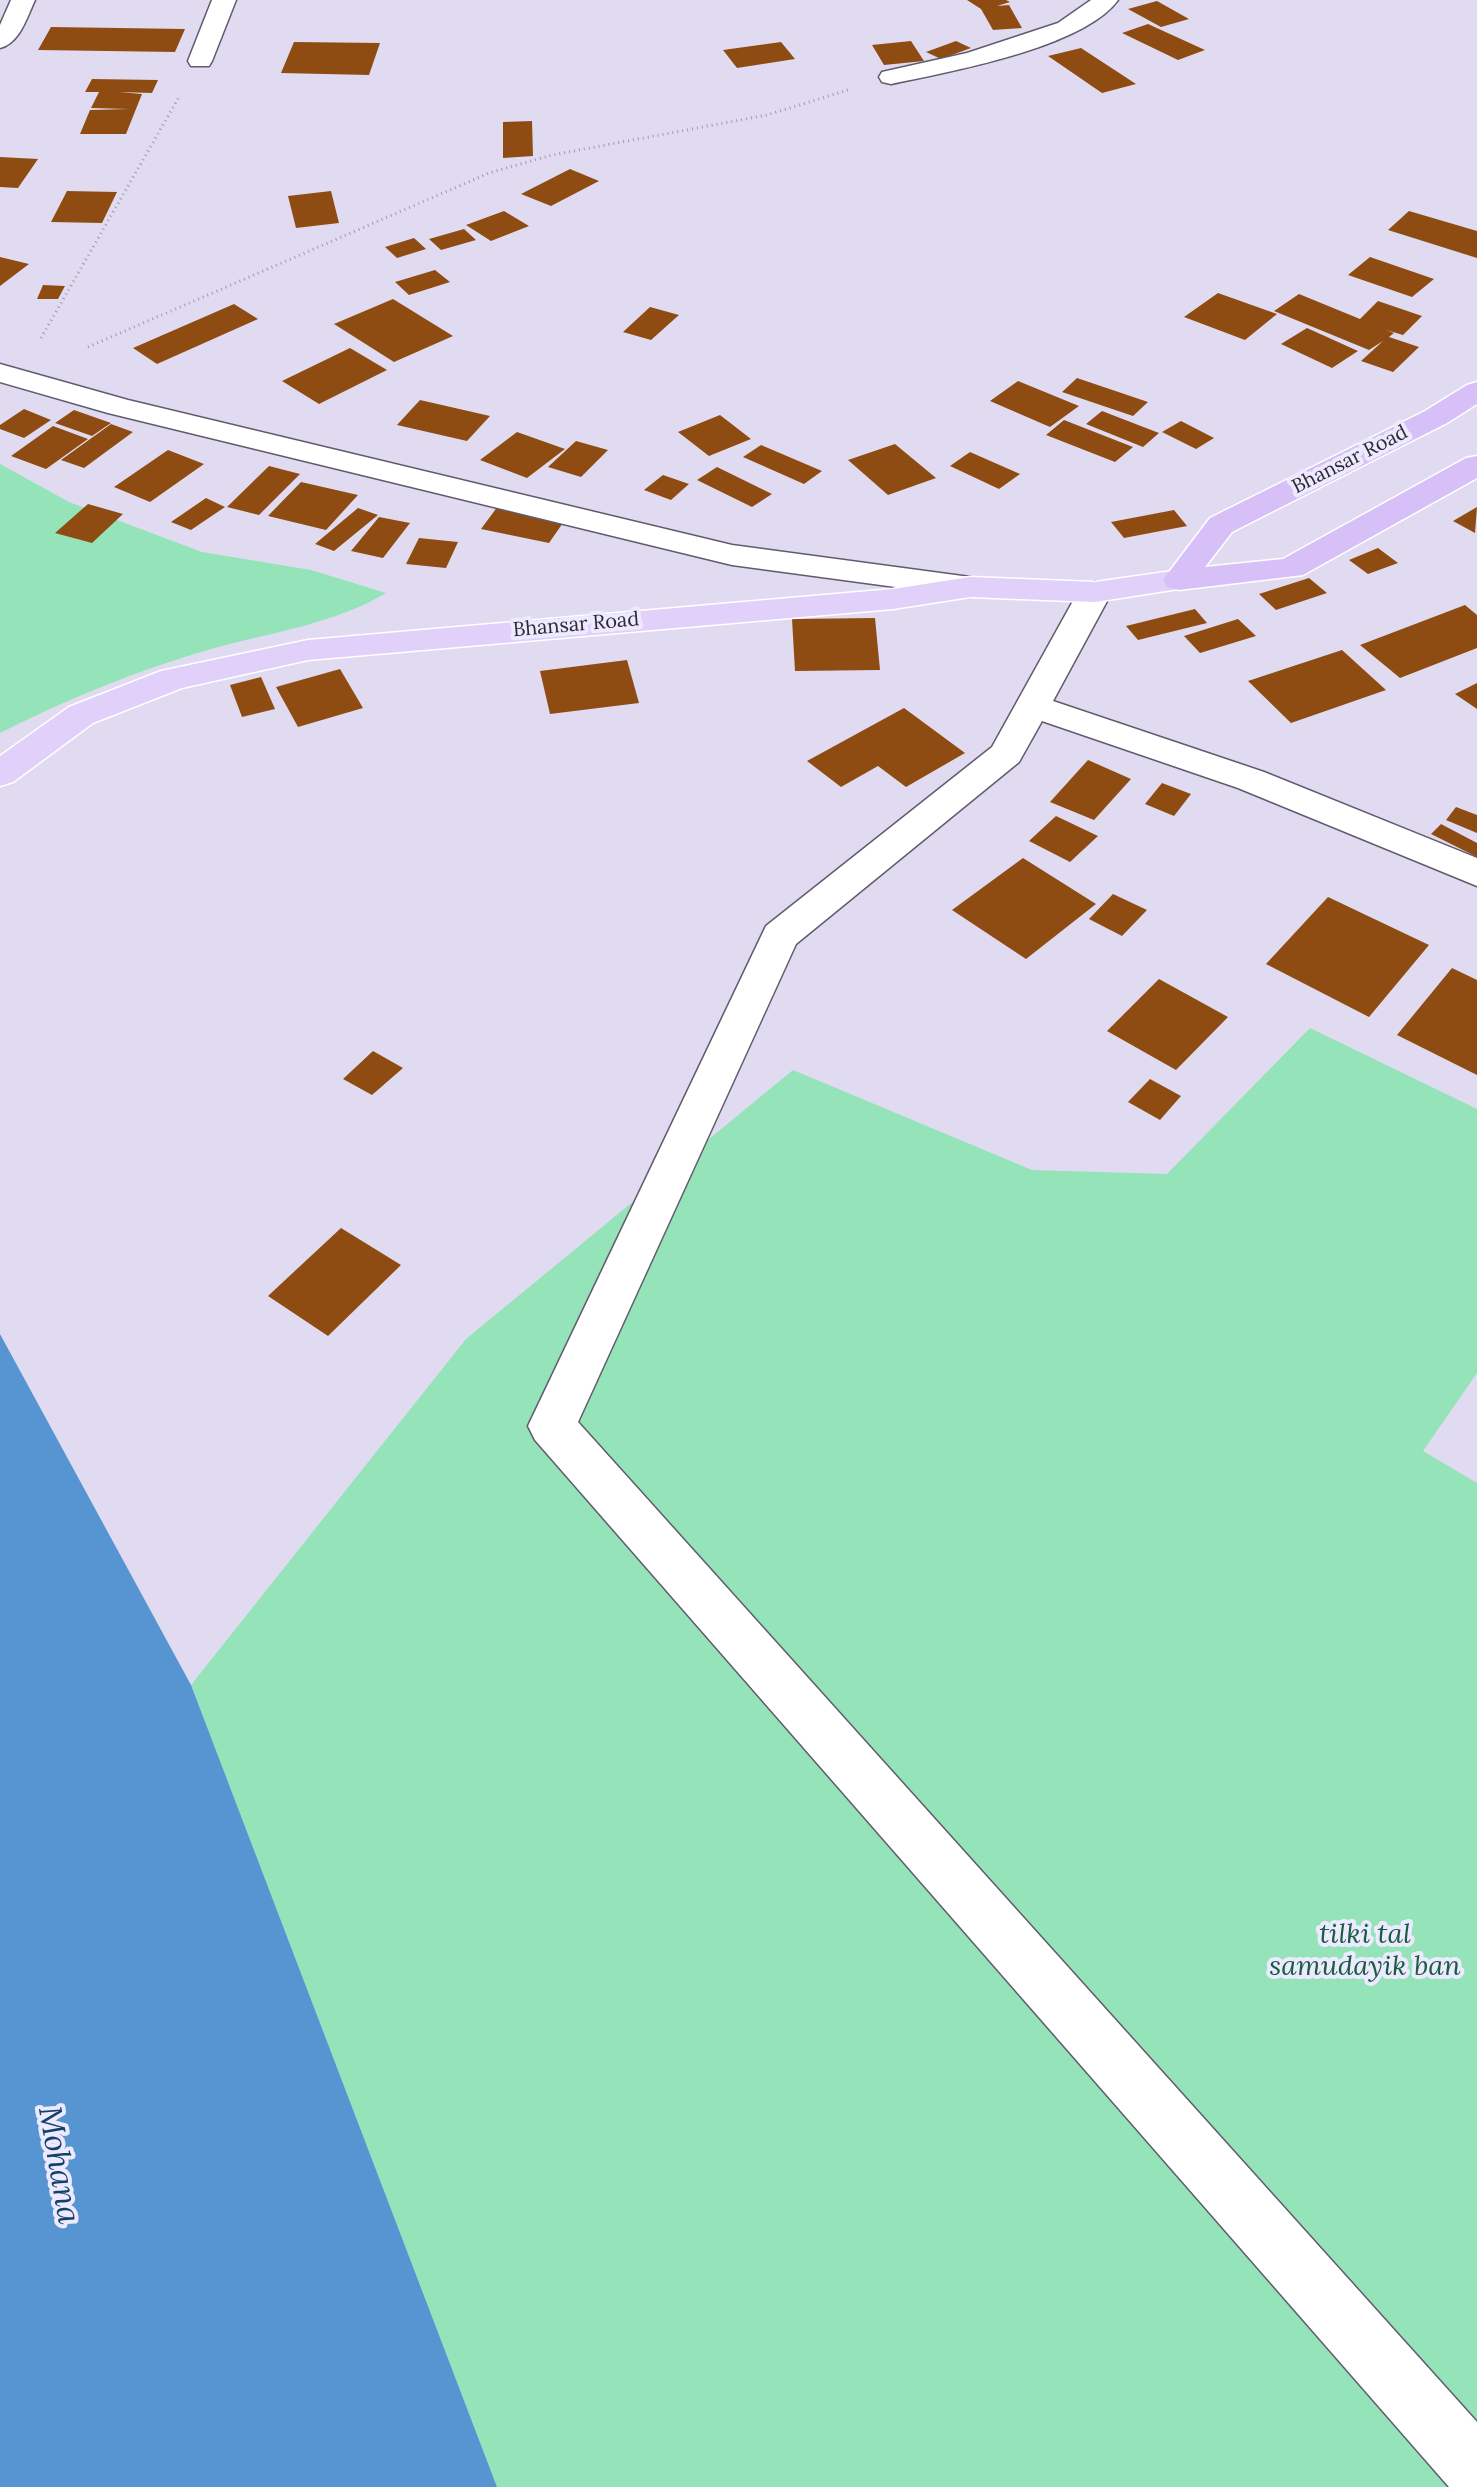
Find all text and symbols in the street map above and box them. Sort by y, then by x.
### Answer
street label: Bhansar Road [1288,421,1412,499]
street label: Bhansar Road [512,608,640,642]
park label: tilki tal samudayik ban [1269,1918,1461,1984]
water label: Mohana [29,2103,87,2227]

